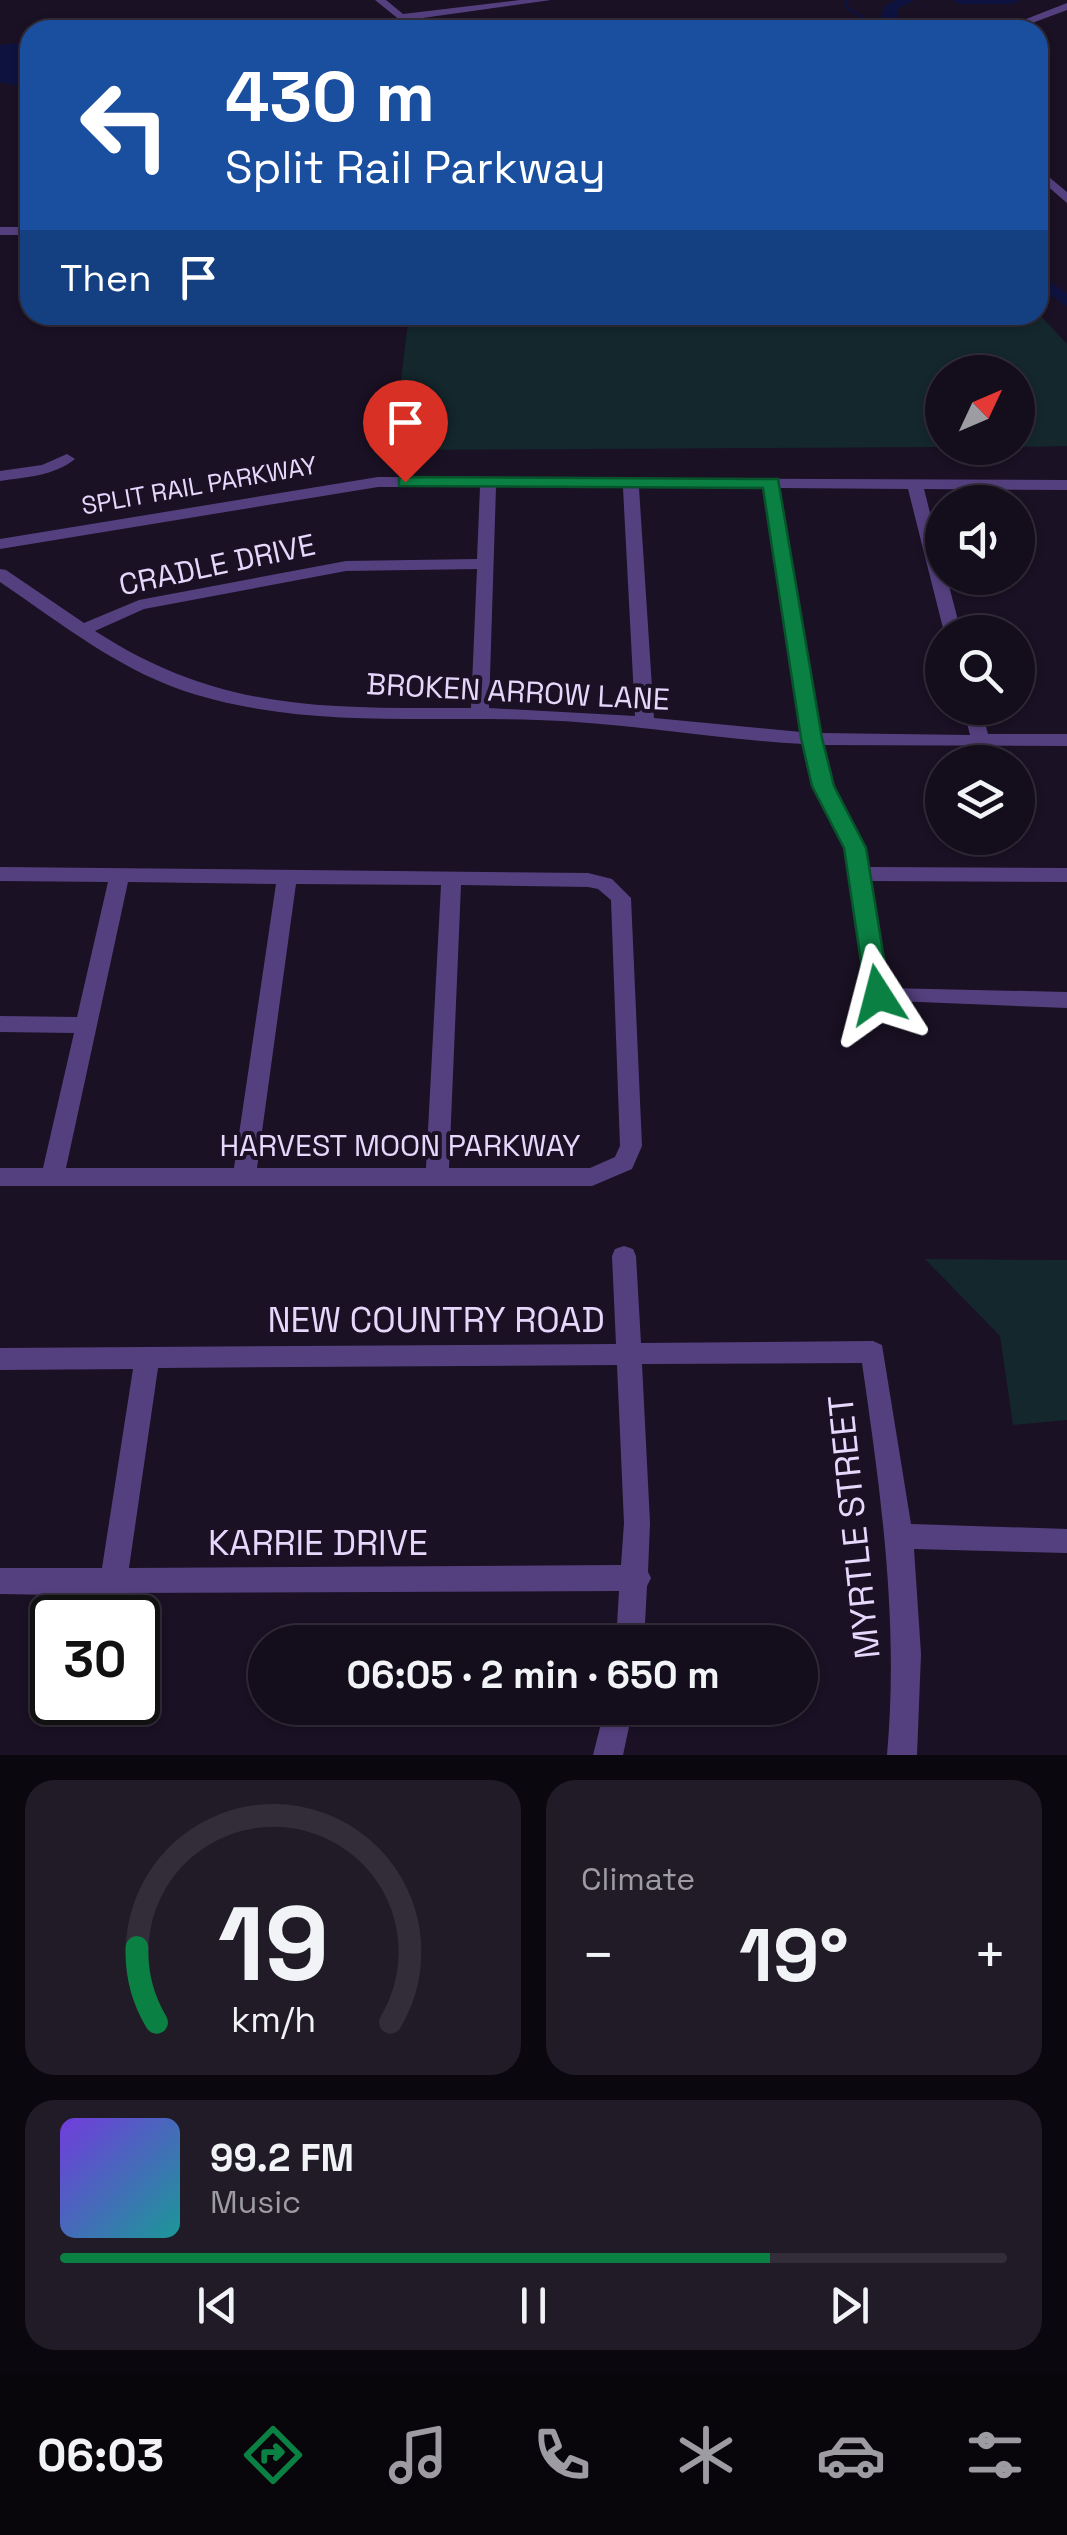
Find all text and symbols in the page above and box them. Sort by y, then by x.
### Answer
text: 430 m [225,52,435,141]
icon: left [60,60,190,190]
text: Split Rail Parkway [225,139,606,196]
icon: arrive [171,250,226,305]
text: Then [60,254,151,302]
north arrow [925,355,1035,465]
map controls [925,355,1035,855]
pin [363,380,448,483]
icon: arrive [378,395,433,450]
street label: SPLIT RAIL PARKWAY [79,449,319,521]
button: sound [925,485,1035,595]
street label: CRADLE DRIVE [115,525,319,604]
button: search [925,615,1035,725]
street label: BROKEN ARROW LANE [365,664,671,719]
button: layers [925,745,1035,855]
position arrow [826,943,930,1047]
street label: HARVEST MOON PARKWAY [219,1126,581,1165]
street label: NEW COUNTRY ROAD [267,1298,605,1342]
street label: MYRTLE STREET [818,1393,890,1661]
street label: KARRIE DRIVE [208,1521,428,1565]
speed limit sign: 30 [30,1595,160,1725]
text: 06:05 · 2 min · 650 m [346,1651,720,1699]
text: Climate [581,1859,695,1899]
text: 19 [217,1878,329,2010]
text: 19° [739,1907,849,2003]
text: − [581,1920,615,1990]
text: + [973,1920,1007,1990]
text: km/h [230,1997,316,2042]
text: 99.2 FM [210,2134,354,2182]
text: Music [210,2182,301,2222]
icon: previous [190,2278,245,2333]
icon: pause [506,2278,561,2333]
icon: next [822,2278,877,2333]
icon: directions [238,2420,308,2490]
icon: music [383,2420,453,2490]
icon: phone [527,2420,597,2490]
icon: climate [671,2420,741,2490]
icon: car [816,2420,886,2490]
icon: filters [960,2420,1030,2490]
text: 06:03 [37,2427,164,2484]

